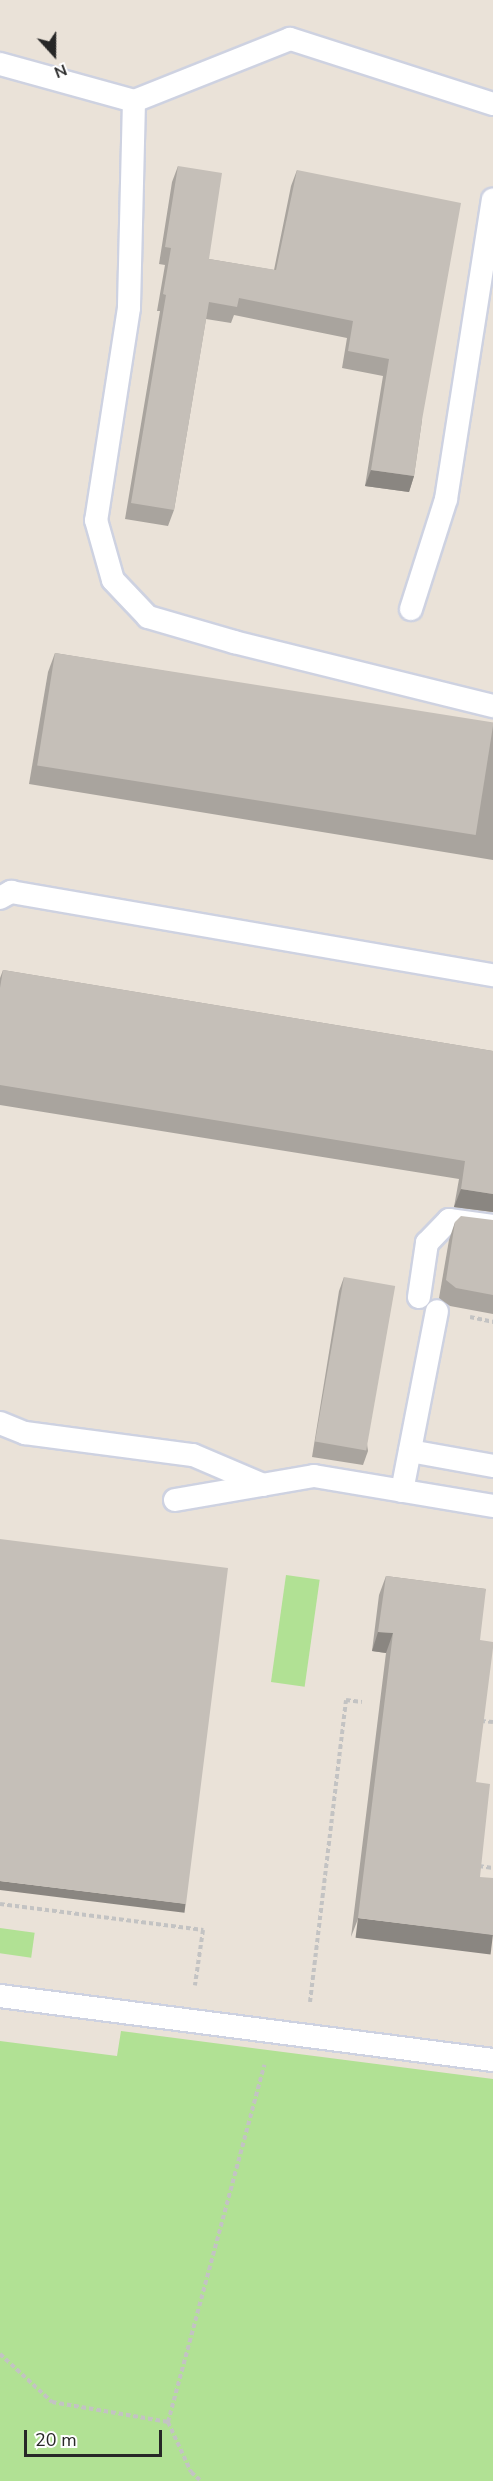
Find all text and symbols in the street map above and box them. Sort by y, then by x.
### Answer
north arrow [24,24,84,84]
text: N [51,58,70,83]
scale bar [27,2418,165,2456]
text: 20 m [35,2428,77,2452]

